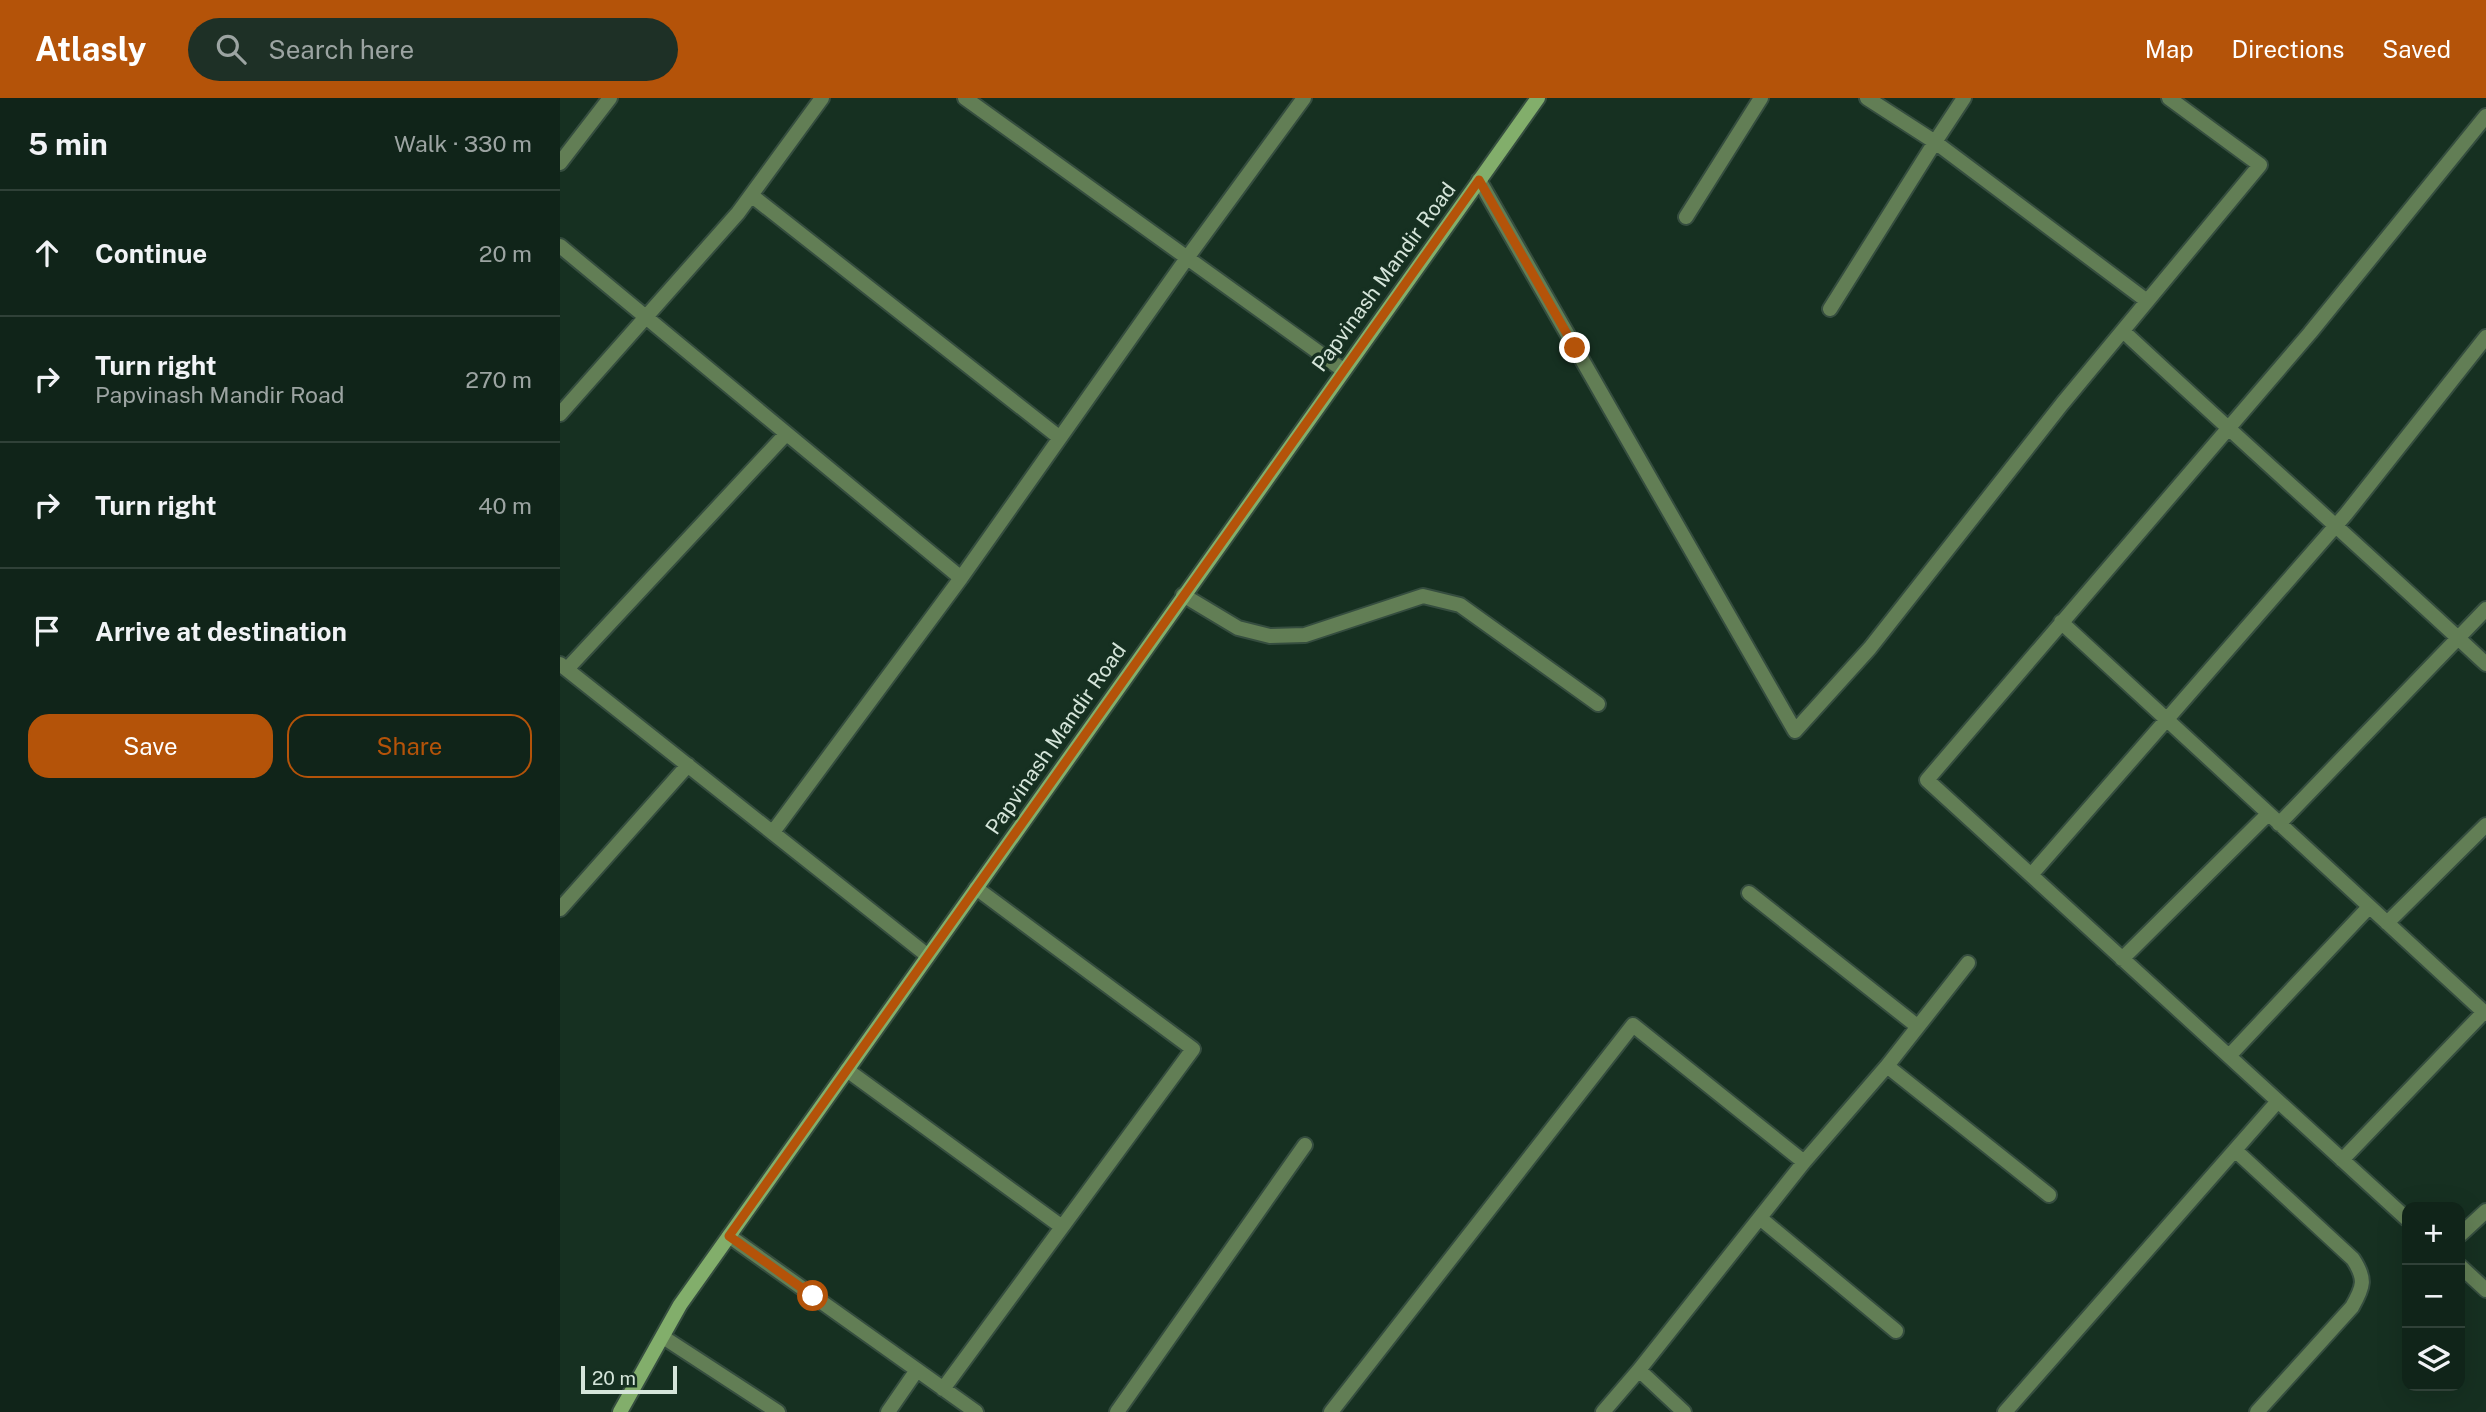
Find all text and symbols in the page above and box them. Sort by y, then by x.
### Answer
search box [188,18,678,81]
text: Atlasly [35,30,146,68]
icon: search [212,30,250,68]
text: Search here [268,34,414,65]
text: Map [2145,35,2194,63]
text: Directions [2232,35,2344,63]
text: Saved [2382,35,2451,63]
text: 5 min [28,126,108,162]
text: Walk · 330 m [394,130,532,157]
street label: Papvinash Mandir Road [1307,177,1461,376]
icon: ahead [28,234,66,272]
text: Continue [95,238,207,269]
text: 20 m [479,240,532,267]
route end [1559,332,1590,363]
text: Turn right [95,350,217,381]
icon: right [28,360,66,398]
text: 270 m [465,366,532,393]
text: Papvinash Mandir Road [95,381,344,408]
icon: right [28,486,66,524]
text: Turn right [95,490,217,521]
text: 40 m [478,492,532,519]
icon: arrive [28,612,66,650]
text: Arrive at destination [95,616,347,647]
street label: Papvinash Mandir Road [980,638,1131,839]
button: Save [28,714,273,778]
button: Share [287,714,532,778]
map controls [2402,1202,2465,1391]
button: + [2402,1202,2465,1265]
button: − [2402,1265,2465,1328]
route start [797,1280,828,1311]
button: layers [2402,1328,2465,1391]
scale bar [581,1363,677,1395]
text: 20 m [592,1367,636,1389]

